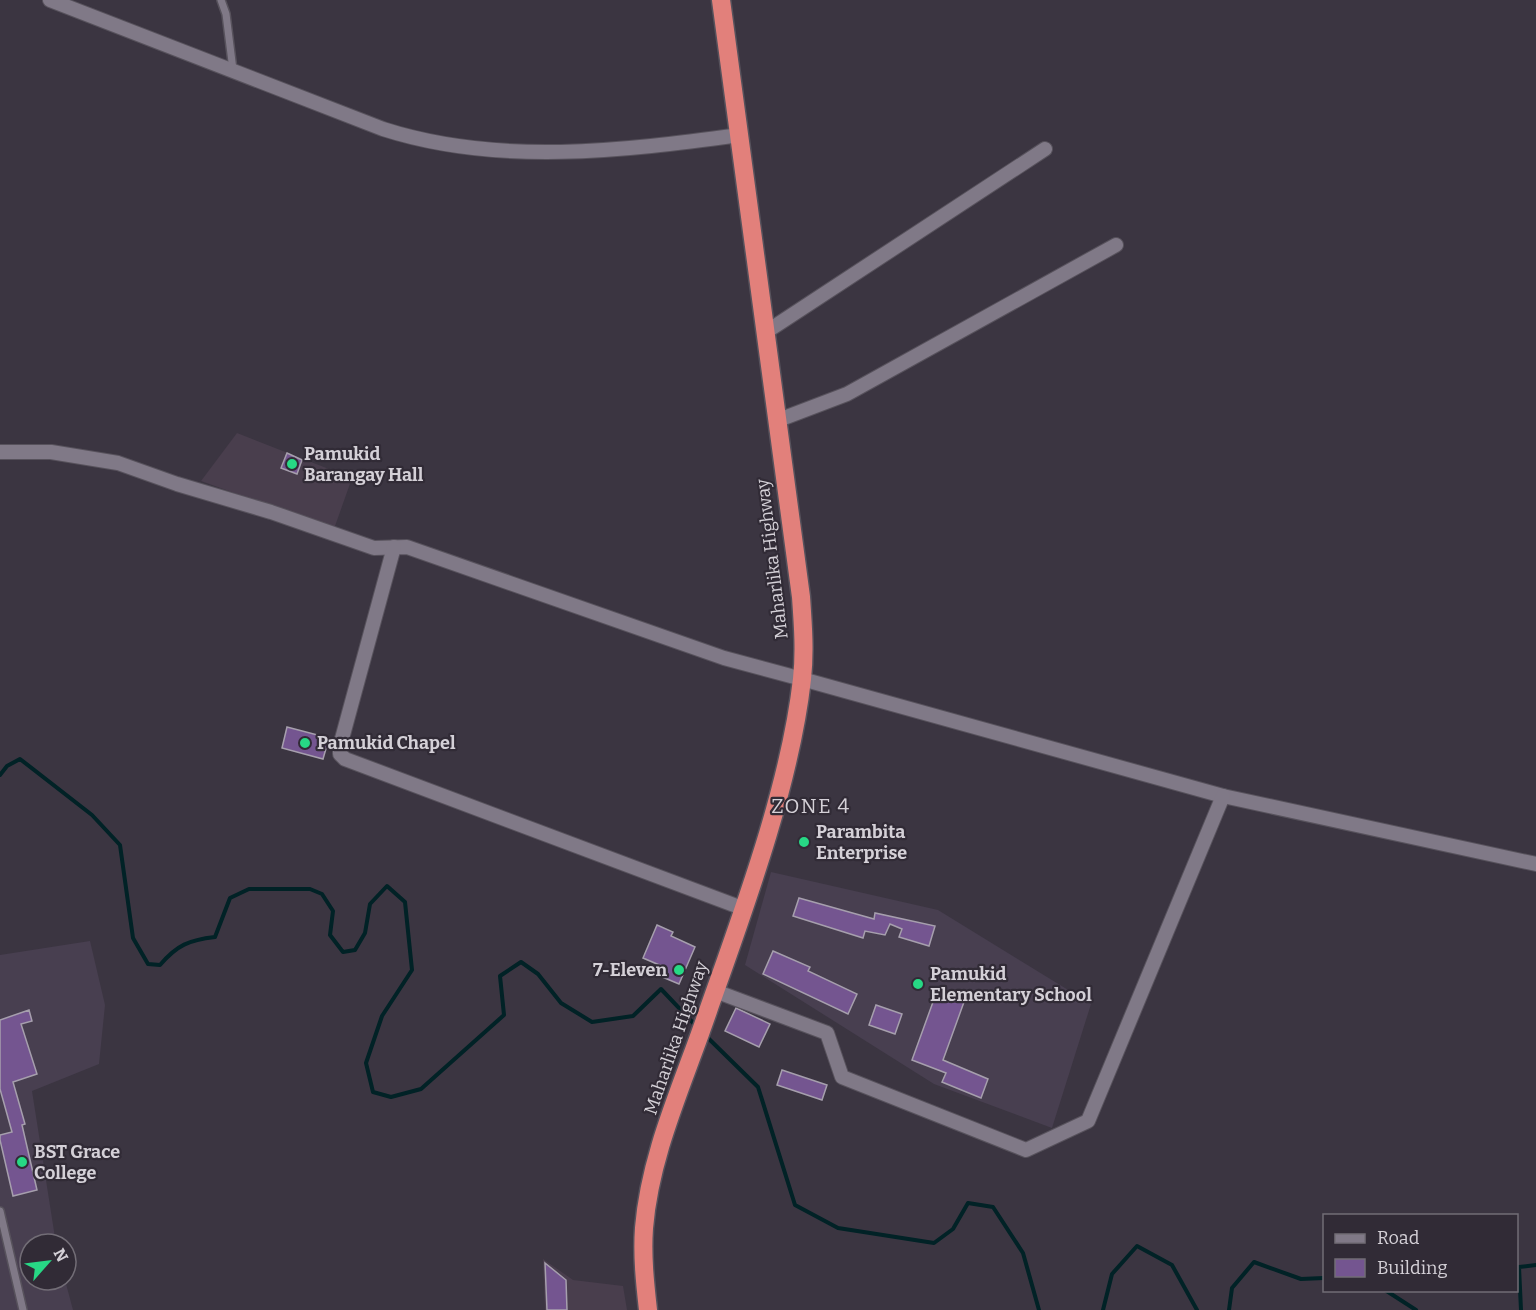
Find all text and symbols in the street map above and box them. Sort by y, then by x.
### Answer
place label: Pamukid Barangay Hall [304,443,424,486]
marker: Pamukid Barangay Hall [285,457,299,471]
street label: Maharlika Highway [751,477,793,640]
place label: Pamukid Chapel [317,732,456,754]
marker: Pamukid Chapel [298,736,312,750]
district label: ZONE 4 [771,794,851,818]
place label: Parambita Enterprise [816,821,907,864]
marker: Parambita Enterprise [797,835,811,849]
street label: Maharlika Highway [639,958,713,1118]
place label: 7-Eleven [593,959,667,981]
marker: 7-Eleven [672,963,686,977]
place label: Pamukid Elementary School [930,963,1092,1006]
marker: Pamukid Elementary School [911,977,925,991]
place label: BST Grace College [34,1141,120,1184]
marker: BST Grace College [15,1155,29,1169]
legend [1323,1214,1518,1292]
text: Road [1377,1227,1420,1249]
north arrow [18,1232,78,1292]
text: N [50,1245,72,1265]
text: Building [1377,1257,1448,1279]

